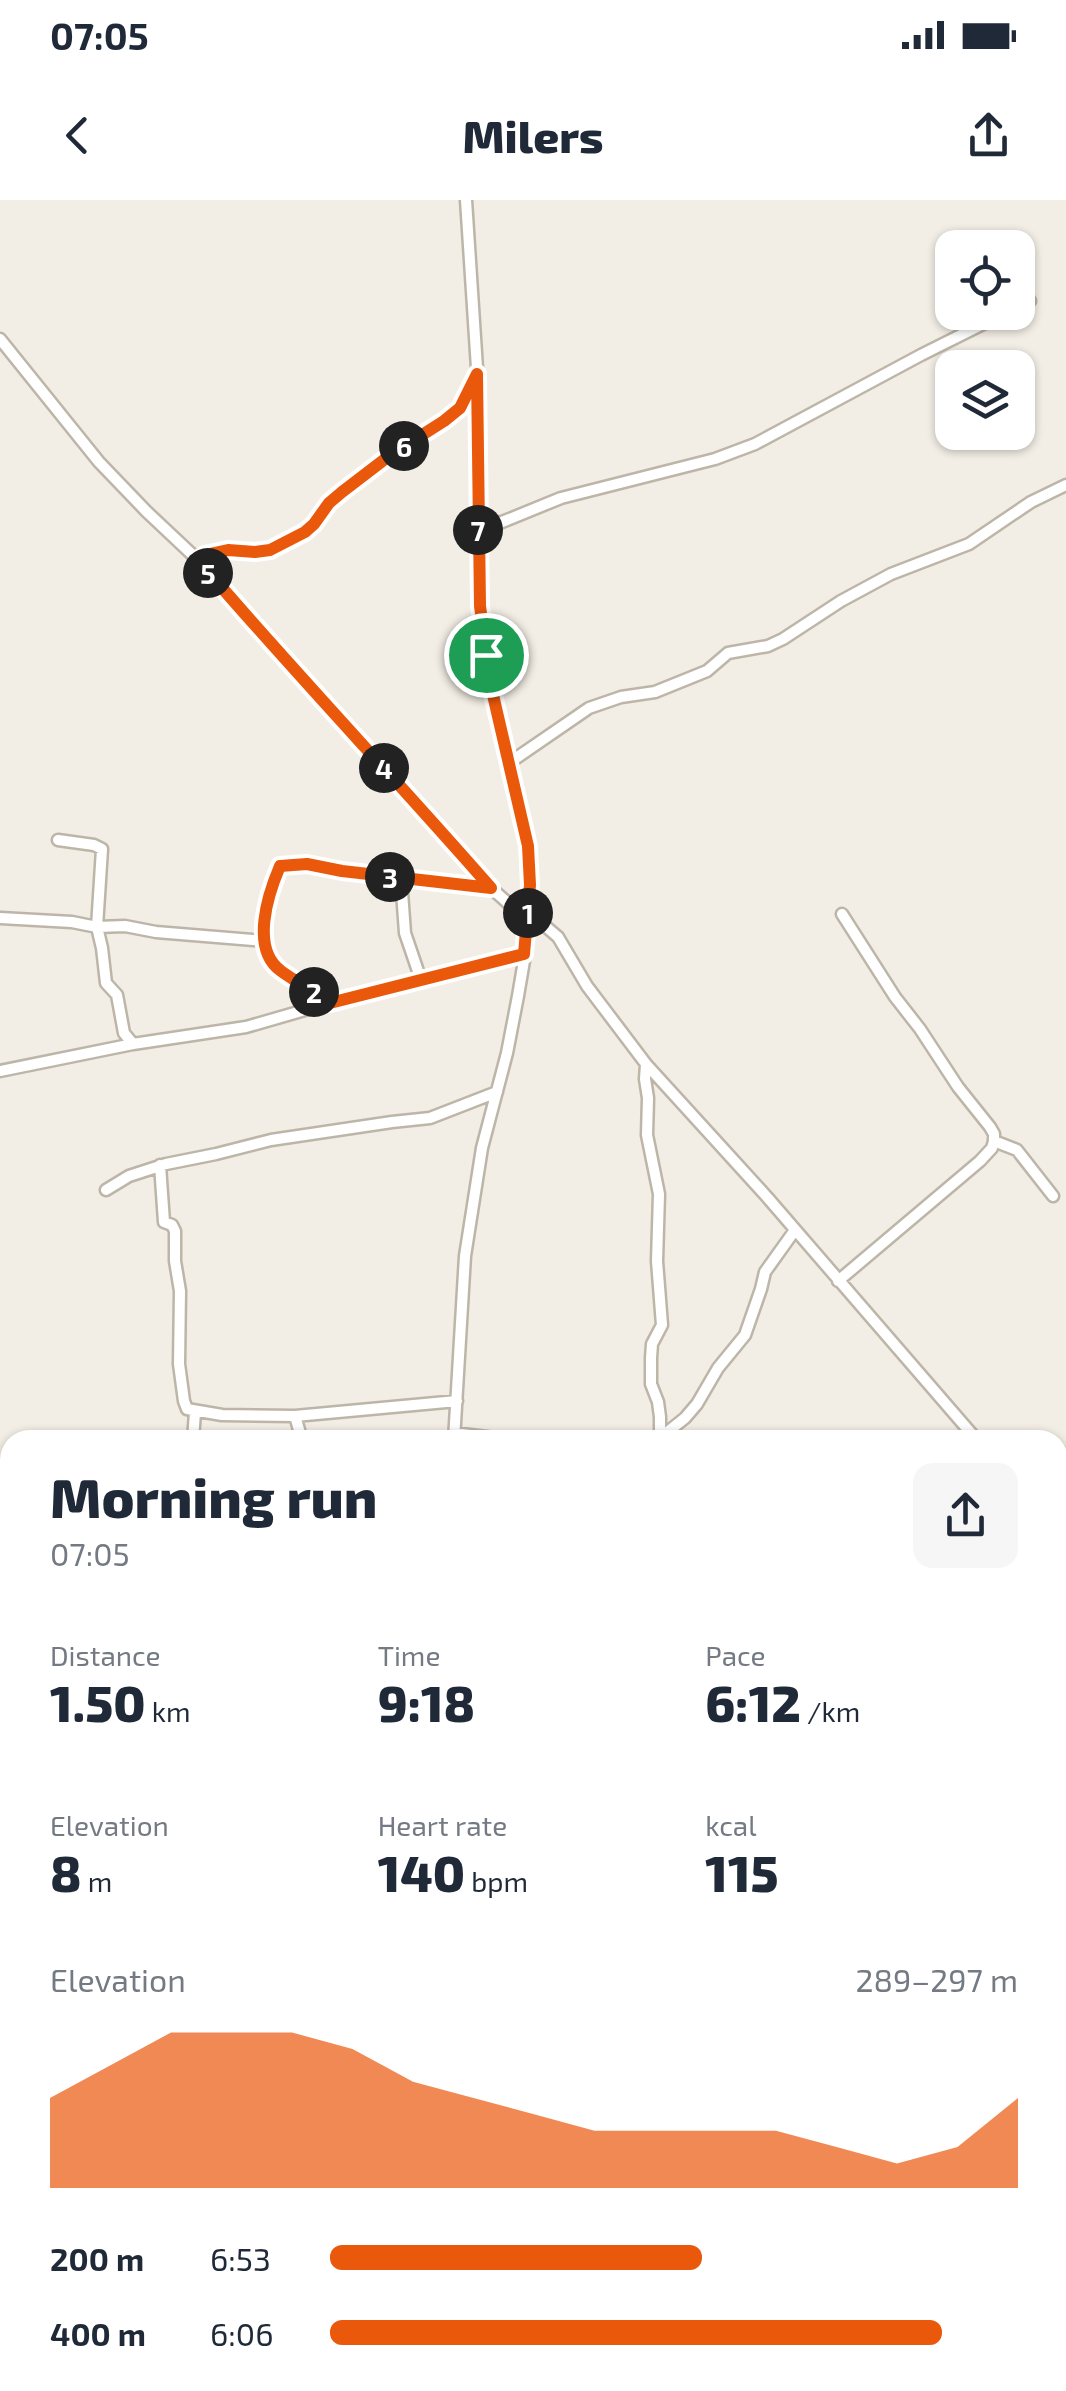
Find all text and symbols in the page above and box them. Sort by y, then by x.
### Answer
text: 07:05 [50,12,149,58]
icon: back [50,108,105,163]
text: Milers [463,108,603,162]
icon: share [961,108,1016,163]
map controls [935,230,1035,450]
button: locate [935,230,1035,330]
button: layers [935,350,1035,450]
pin: 6 [379,421,429,471]
text: 6 [396,429,412,463]
pin: 7 [453,505,503,555]
text: 7 [471,513,485,547]
pin: 5 [183,548,233,598]
text: 5 [200,556,216,590]
pin [444,613,529,698]
icon: arrive [459,628,514,683]
pin: 4 [359,743,409,793]
text: 4 [375,751,393,785]
pin: 3 [365,852,415,902]
text: 3 [382,860,398,894]
pin: 1 [503,888,553,938]
text: 1 [522,896,534,930]
pin: 2 [289,967,339,1017]
text: 2 [306,975,322,1009]
text: Morning run [50,1463,378,1529]
button: share [913,1463,1018,1568]
text: 07:05 [50,1534,130,1572]
text: Distance [50,1638,161,1672]
text: Time [378,1638,440,1672]
text: Pace [705,1638,766,1672]
text: 1.50 [50,1672,146,1732]
text: 9:18 [378,1672,475,1732]
text: 6:12 [705,1672,801,1732]
text: km [146,1694,191,1728]
text: /km [801,1694,860,1728]
text: Elevation [50,1808,169,1842]
text: Heart rate [378,1808,507,1842]
text: kcal [705,1808,757,1842]
text: 8 [50,1842,82,1902]
text: 140 [378,1842,465,1902]
text: 115 [705,1842,778,1902]
text: m [82,1864,112,1898]
text: bpm [465,1864,528,1898]
text: Elevation [50,1960,186,1998]
text: 289–297 m [856,1960,1018,1998]
text: 200 m [50,2239,144,2277]
text: 6:53 [210,2239,271,2277]
text: 400 m [50,2314,146,2352]
text: 6:06 [210,2314,273,2352]

